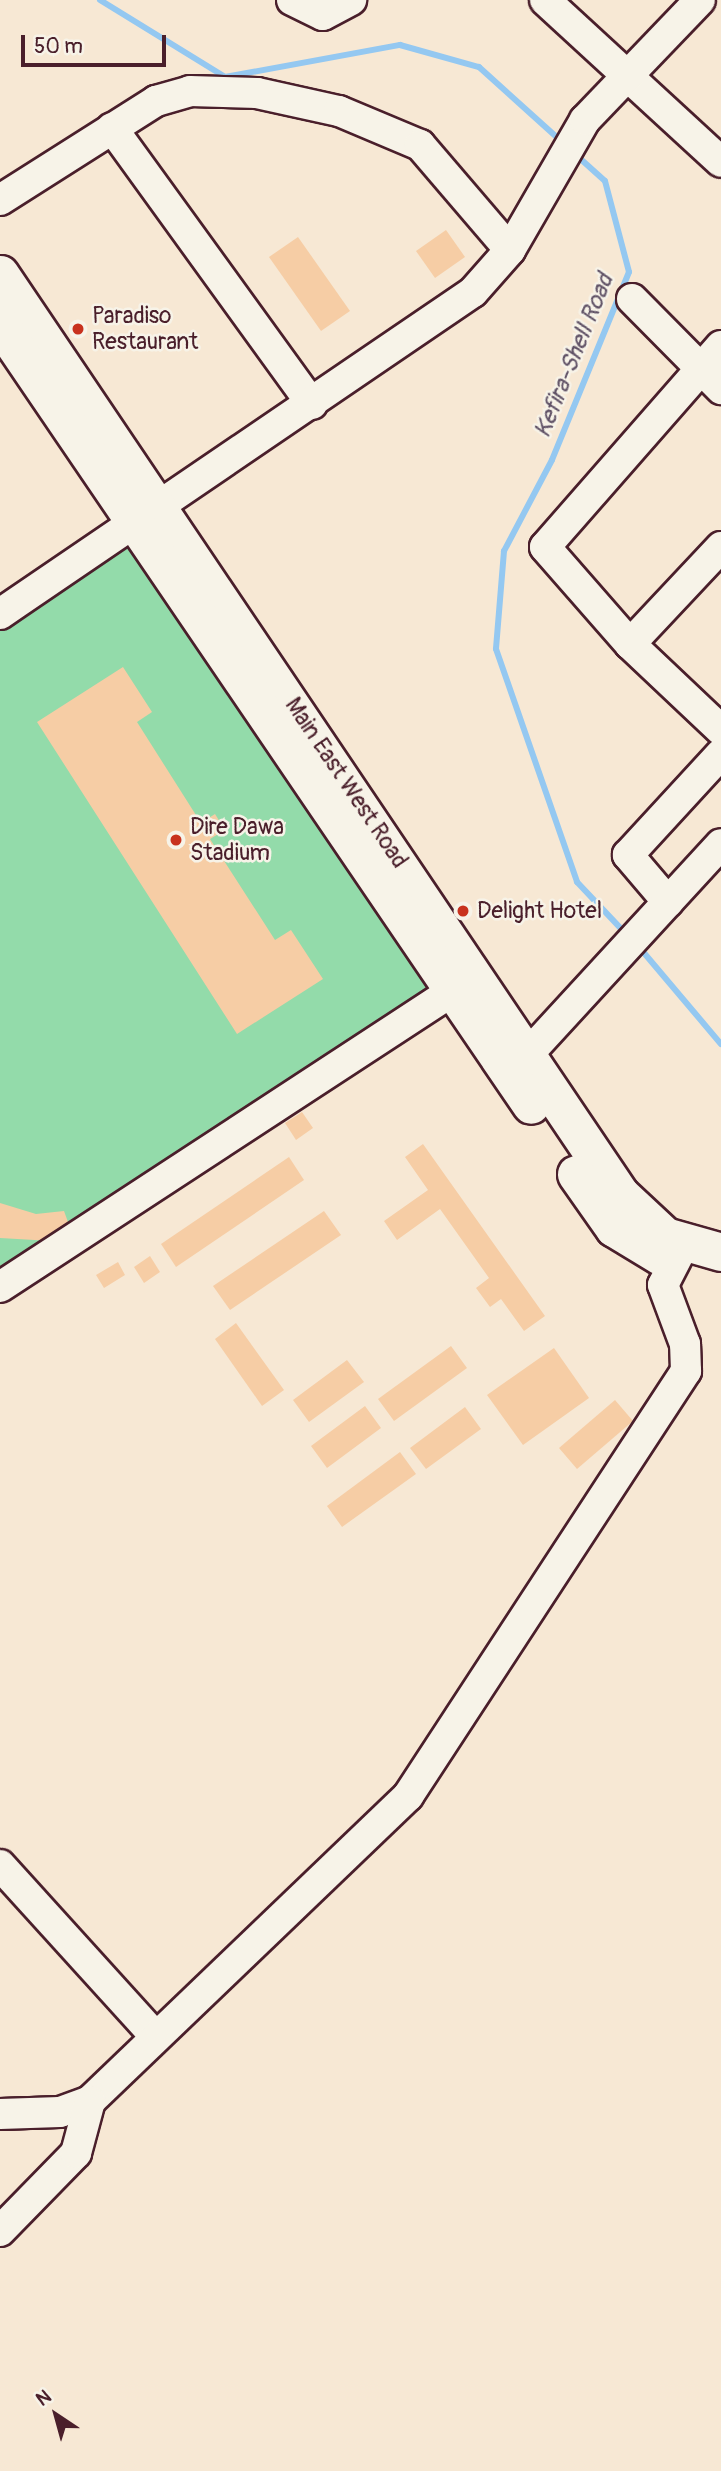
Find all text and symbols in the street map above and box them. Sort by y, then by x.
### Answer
scale bar [24,21,170,65]
text: 50 m [34,33,83,60]
water label: Kefira-Shell Road [528,270,620,442]
place label: Paradiso Restaurant [92,302,198,356]
marker: Paradiso Restaurant [70,321,86,337]
street label: Main East West Road [279,693,413,873]
place label: Dire Dawa Stadium [190,813,284,867]
marker: Dire Dawa Stadium [168,832,184,848]
place label: Delight Hotel [477,897,602,925]
marker: Delight Hotel [455,903,471,919]
north arrow [21,2380,91,2450]
text: N [31,2385,56,2412]

